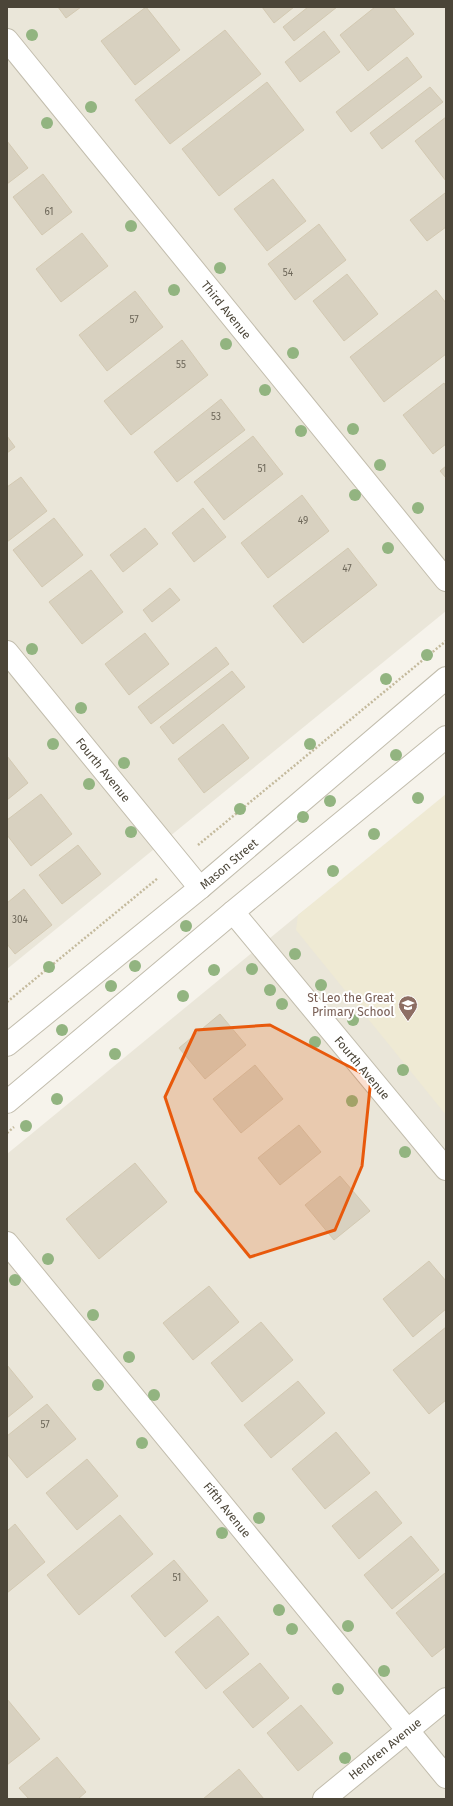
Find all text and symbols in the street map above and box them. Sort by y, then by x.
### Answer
house number: 61 [44,206,54,218]
house number: 54 [283,267,294,279]
street label: Third Avenue [198,278,254,342]
house number: 57 [129,314,139,326]
house number: 55 [176,359,186,371]
house number: 53 [211,411,221,423]
house number: 51 [258,463,266,475]
house number: 49 [298,515,308,527]
house number: 47 [342,563,352,575]
street label: Fourth Avenue [73,735,133,805]
street label: Mason Street [197,835,261,892]
house number: 304 [12,914,29,926]
place label: St Leo the Great Primary School [307,991,395,1019]
school or university icon: St Leo the Great Primary School [397,994,419,1022]
street label: Fourth Avenue [331,1033,393,1103]
house number: 57 [40,1419,50,1431]
street label: Fifth Avenue [200,1479,254,1541]
house number: 51 [173,1572,181,1584]
street label: Hendren Avenue [346,1715,424,1783]

